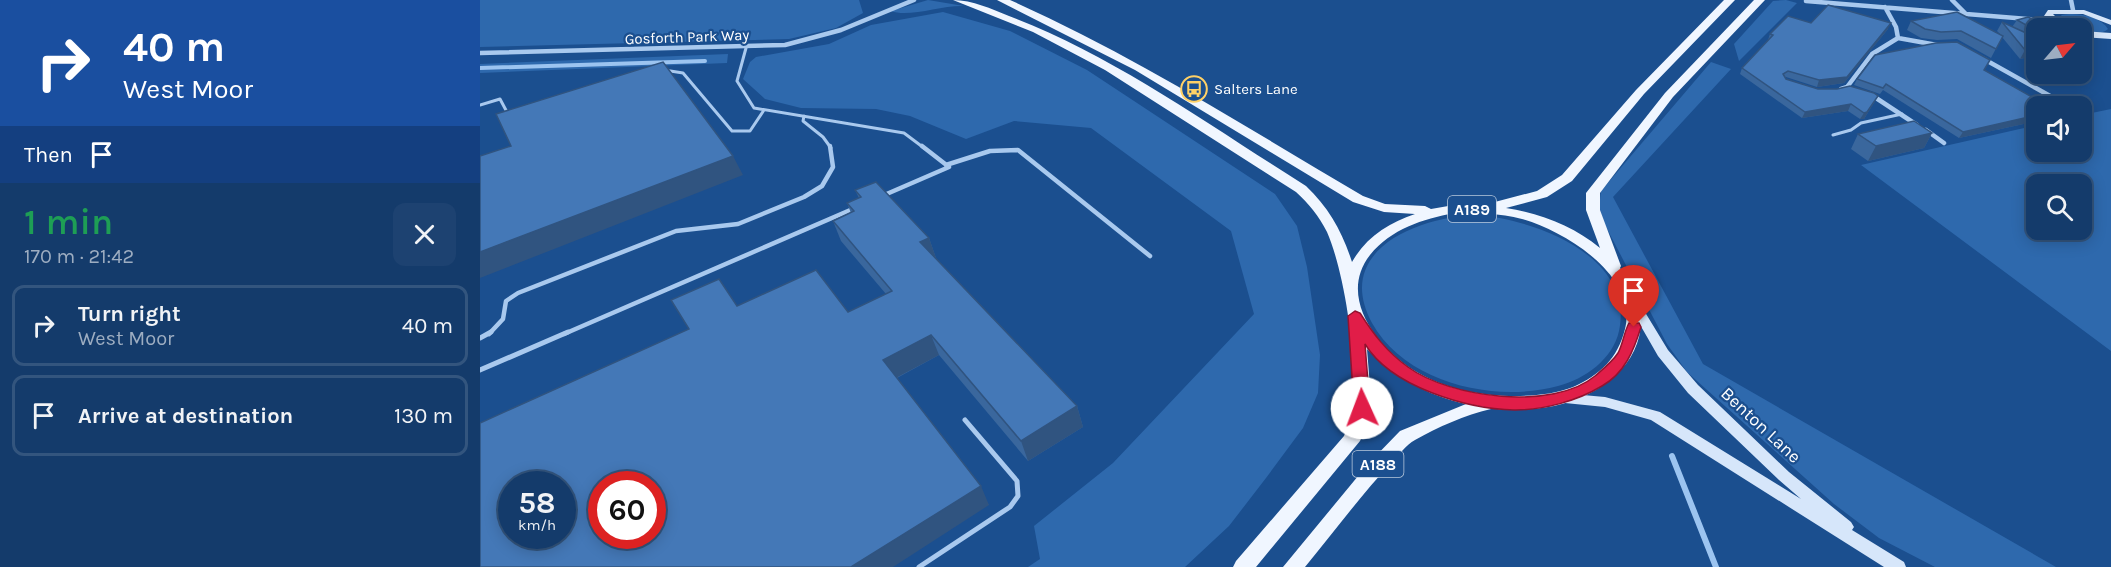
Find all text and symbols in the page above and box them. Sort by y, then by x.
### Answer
north arrow [2026,18,2092,84]
map controls [2026,18,2092,240]
text: 40 m [123,22,225,72]
icon: right [24,24,102,102]
street label: Gosforth Park Way [624,26,750,48]
text: West Moor [123,73,253,105]
bus stop icon: Salters Lane [1179,74,1209,104]
place label: Salters Lane [1214,80,1298,98]
button: sound [2026,96,2092,162]
icon: arrive [85,138,118,171]
text: Then [24,142,73,168]
button: search [2026,174,2092,240]
road number: A189 [1448,196,1496,222]
text: 1 min [24,201,113,243]
button: close [393,203,456,266]
text: 170 m · 21:42 [24,245,134,268]
pin [1608,265,1659,327]
icon: arrive [1617,274,1650,307]
text: Turn right [78,301,181,327]
icon: right [27,309,60,342]
text: 40 m [402,313,453,339]
text: West Moor [78,327,174,350]
position arrow [1330,376,1394,440]
street label: Benton Lane [1716,382,1806,468]
icon: arrive [27,399,60,432]
text: Arrive at destination [78,403,293,429]
text: 130 m [394,403,453,429]
road number: A188 [1352,451,1404,477]
speed limit sign: 60 [588,471,666,549]
text: 58 [519,485,555,521]
text: km/h [518,516,556,534]

